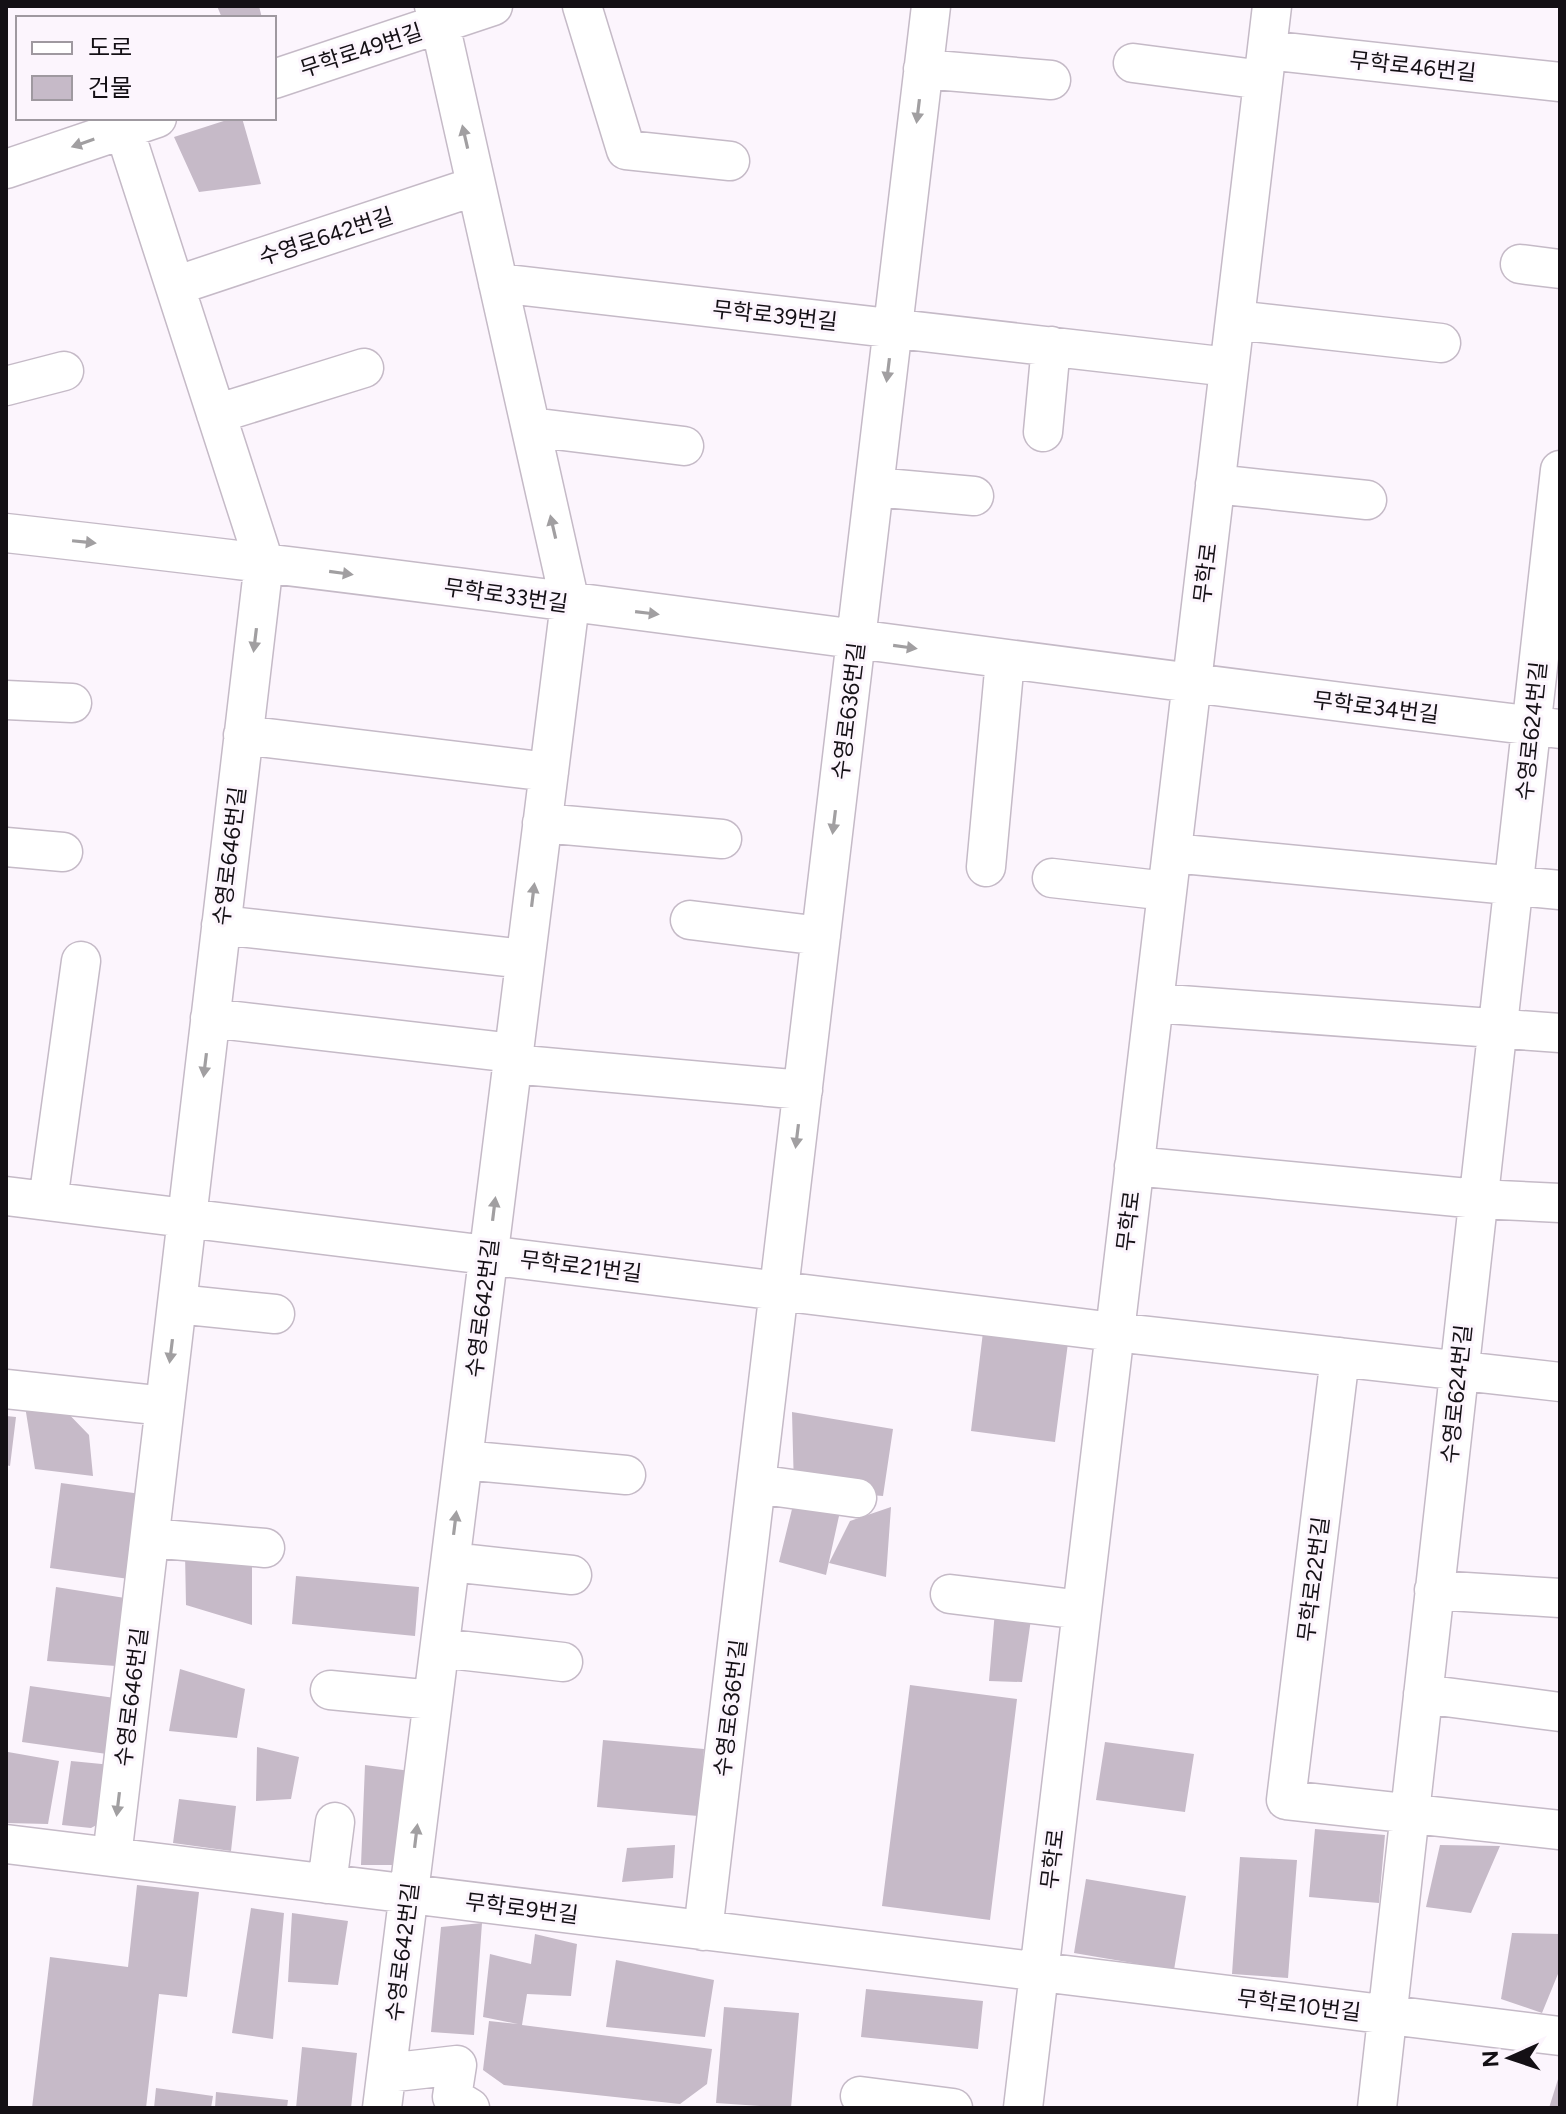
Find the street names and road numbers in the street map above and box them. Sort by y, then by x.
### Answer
street label: 무학로49번길 [296,18,426,83]
street label: 무학로46번길 [1348,46,1478,87]
street label: 수영로642번길 [256,202,397,271]
street label: 무학로39번길 [711,296,839,335]
street label: 무학로 [1188,541,1223,605]
street label: 무학로33번길 [442,573,570,618]
street label: 수영로636번길 [827,641,870,781]
street label: 수영로624번길 [1511,660,1552,802]
street label: 무학로34번길 [1311,686,1441,729]
street label: 수영로646번길 [208,785,251,927]
street label: 무학로 [1111,1189,1146,1253]
street label: 수영로642번길 [461,1237,504,1379]
street label: 무학로21번길 [518,1246,643,1287]
street label: 수영로624번길 [1436,1323,1477,1465]
street label: 무학로22번길 [1292,1515,1335,1643]
street label: 수영로646번길 [110,1626,153,1768]
street label: 수영로636번길 [709,1638,752,1778]
street label: 무학로 [1035,1827,1070,1891]
street label: 수영로642번길 [381,1881,424,2023]
street label: 무학로9번길 [464,1888,580,1929]
street label: 무학로10번길 [1236,1985,1362,2026]

